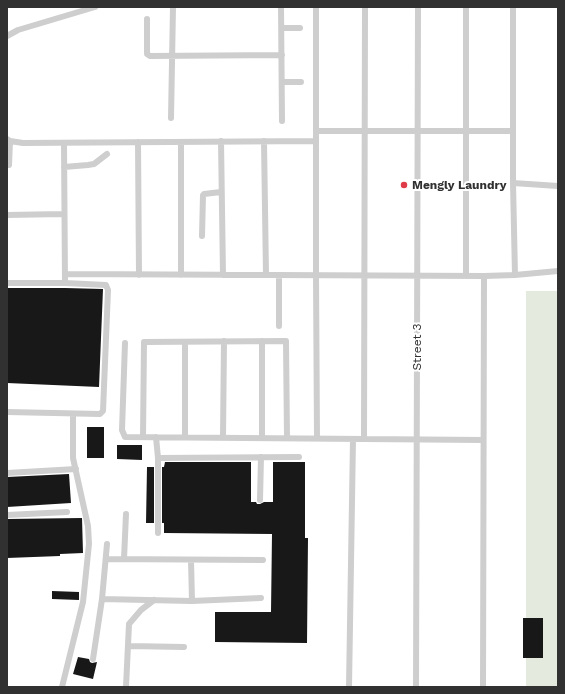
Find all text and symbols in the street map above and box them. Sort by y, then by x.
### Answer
place label: Mengly Laundry [412,178,506,192]
marker: Mengly Laundry [399,180,409,190]
street label: Street 3 [410,323,424,371]

